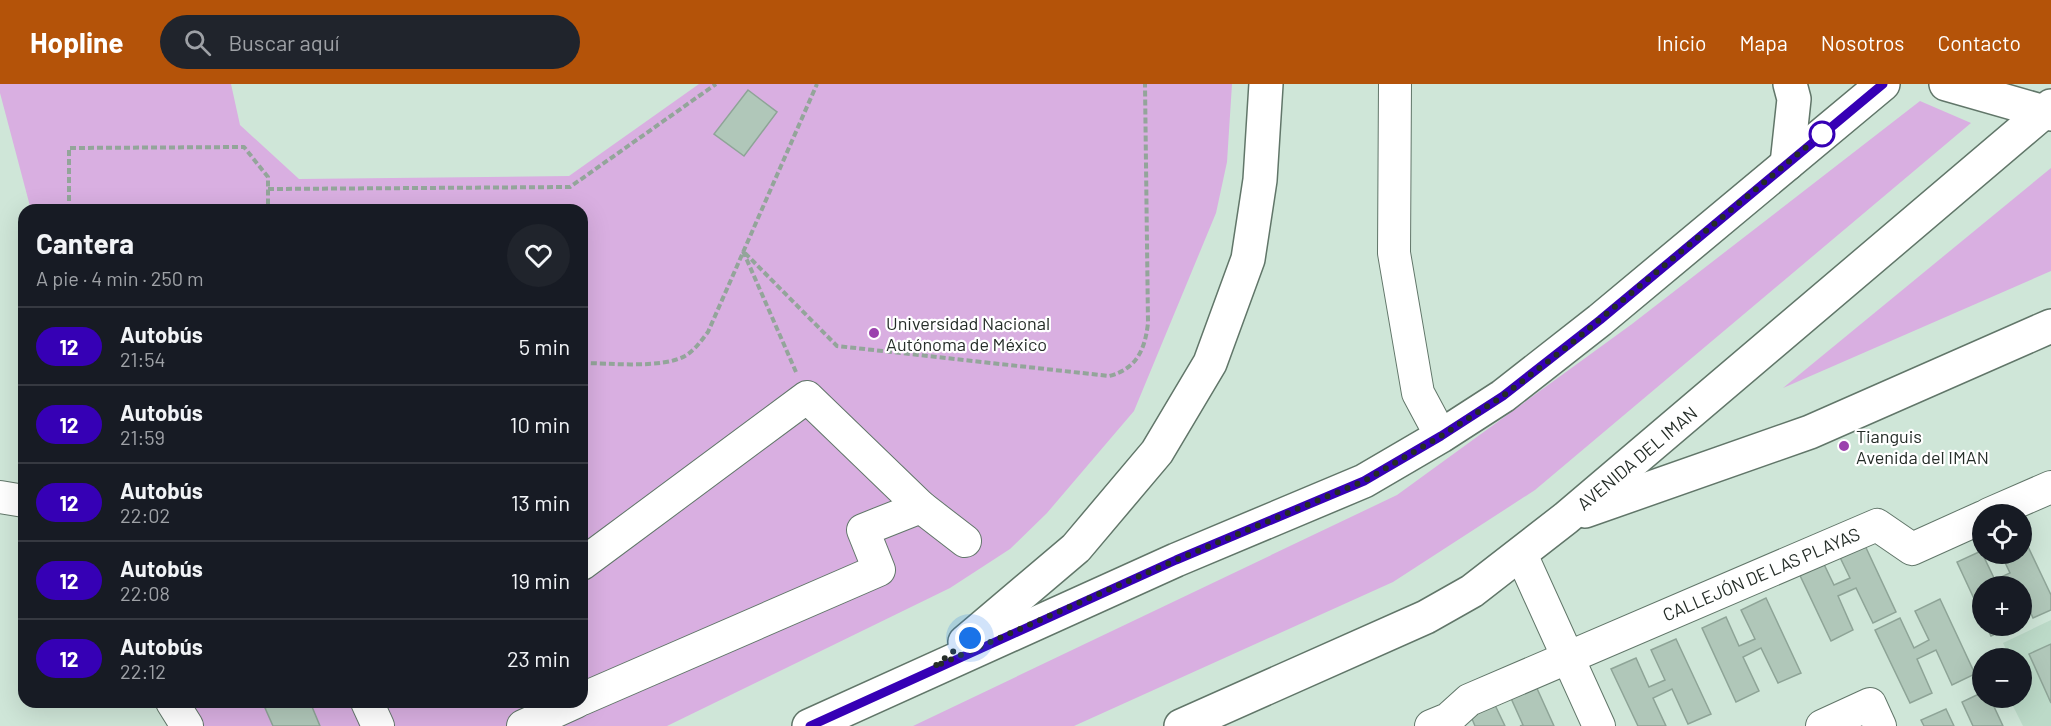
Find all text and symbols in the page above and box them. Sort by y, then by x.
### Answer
search box [160,15,580,69]
text: Hopline [30,25,124,59]
icon: search [181,26,214,59]
text: Buscar aquí [229,29,339,55]
text: Inicio [1657,30,1707,55]
text: Mapa [1740,30,1788,55]
text: Nosotros [1821,30,1904,55]
text: Contacto [1937,30,2021,55]
unlabelled marker [1809,121,1835,147]
button: heart [507,224,570,287]
text: Cantera [36,226,134,260]
text: A pie · 4 min · 250 m [36,266,204,290]
place label: Universidad Nacional Autónoma de México [886,312,1050,355]
text: Autobús [120,321,203,347]
marker: Universidad Nacional Autónoma de México [867,326,881,340]
text: 5 min [519,333,570,359]
text: 12 [59,334,79,359]
text: 21:54 [120,347,166,371]
text: Autobús [120,399,203,425]
street label: AVENIDA DEL IMAN [1573,401,1701,515]
text: 10 min [510,411,570,437]
text: 12 [59,412,79,437]
text: 21:59 [120,425,165,449]
place label: Tianguis Avenida del IMAN [1856,425,1989,468]
marker: Tianguis Avenida del IMAN [1837,439,1851,453]
text: Autobús [120,477,203,503]
text: 13 min [511,489,570,515]
text: 12 [59,490,79,515]
text: 22:02 [120,503,170,527]
map controls [1972,504,2032,708]
button: locate [1972,504,2032,564]
street label: CALLEJÓN DE LAS PLAYAS [1659,522,1863,626]
text: Autobús [120,555,203,581]
text: 19 min [511,567,570,593]
text: 12 [59,568,79,593]
button: + [1972,576,2032,636]
text: 22:08 [120,581,170,605]
your location [955,623,985,653]
text: Autobús [120,633,203,659]
text: 23 min [507,645,570,671]
text: 12 [59,646,79,671]
button: − [1972,648,2032,708]
text: 22:12 [120,659,166,683]

